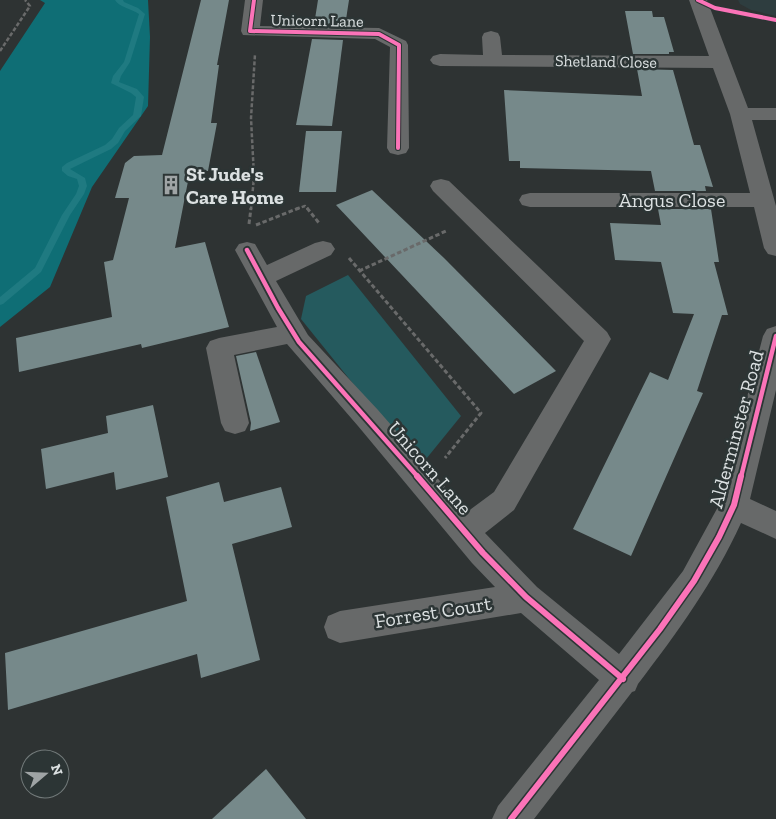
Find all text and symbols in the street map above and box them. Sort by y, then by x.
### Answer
street label: Unicorn Lane [270,10,364,31]
street label: Shetland Close [555,51,657,72]
place label: St Jude's Care Home [186,162,284,209]
building icon: St Jude's Care Home [160,174,182,196]
street label: Angus Close [619,188,725,212]
street label: Alderminster Road [703,347,769,511]
street label: Unicorn Lane [383,416,477,520]
street label: Forrest Court [373,591,494,633]
north arrow [20,749,70,799]
text: N [47,762,67,778]

